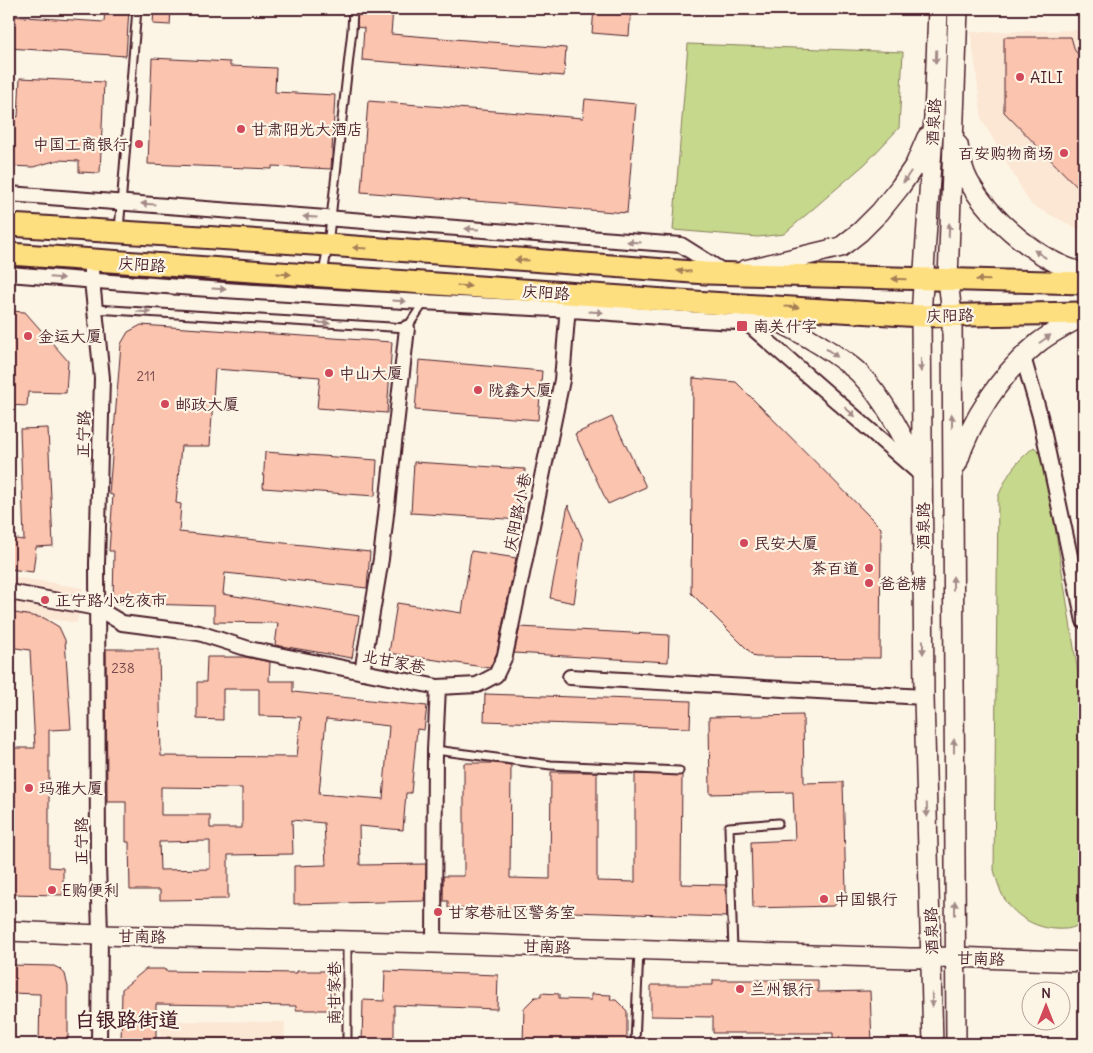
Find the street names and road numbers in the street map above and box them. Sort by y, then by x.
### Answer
street label: 酒泉路 [922,98,944,146]
street label: 庆阳路 [117,252,167,276]
street label: 庆阳路 [521,280,571,304]
street label: 庆阳路 [926,305,974,325]
street label: 正宁路 [72,410,94,458]
street label: 庆阳路小巷 [499,471,535,553]
street label: 酒泉路 [913,502,933,550]
street label: 北甘家巷 [361,645,427,677]
street label: 正宁路 [71,817,91,865]
street label: 酒泉路 [920,907,942,955]
street label: 甘南路 [118,926,166,946]
street label: 甘南路 [523,935,571,957]
street label: 甘南路 [957,947,1005,969]
street label: 南甘家巷 [324,961,344,1025]

